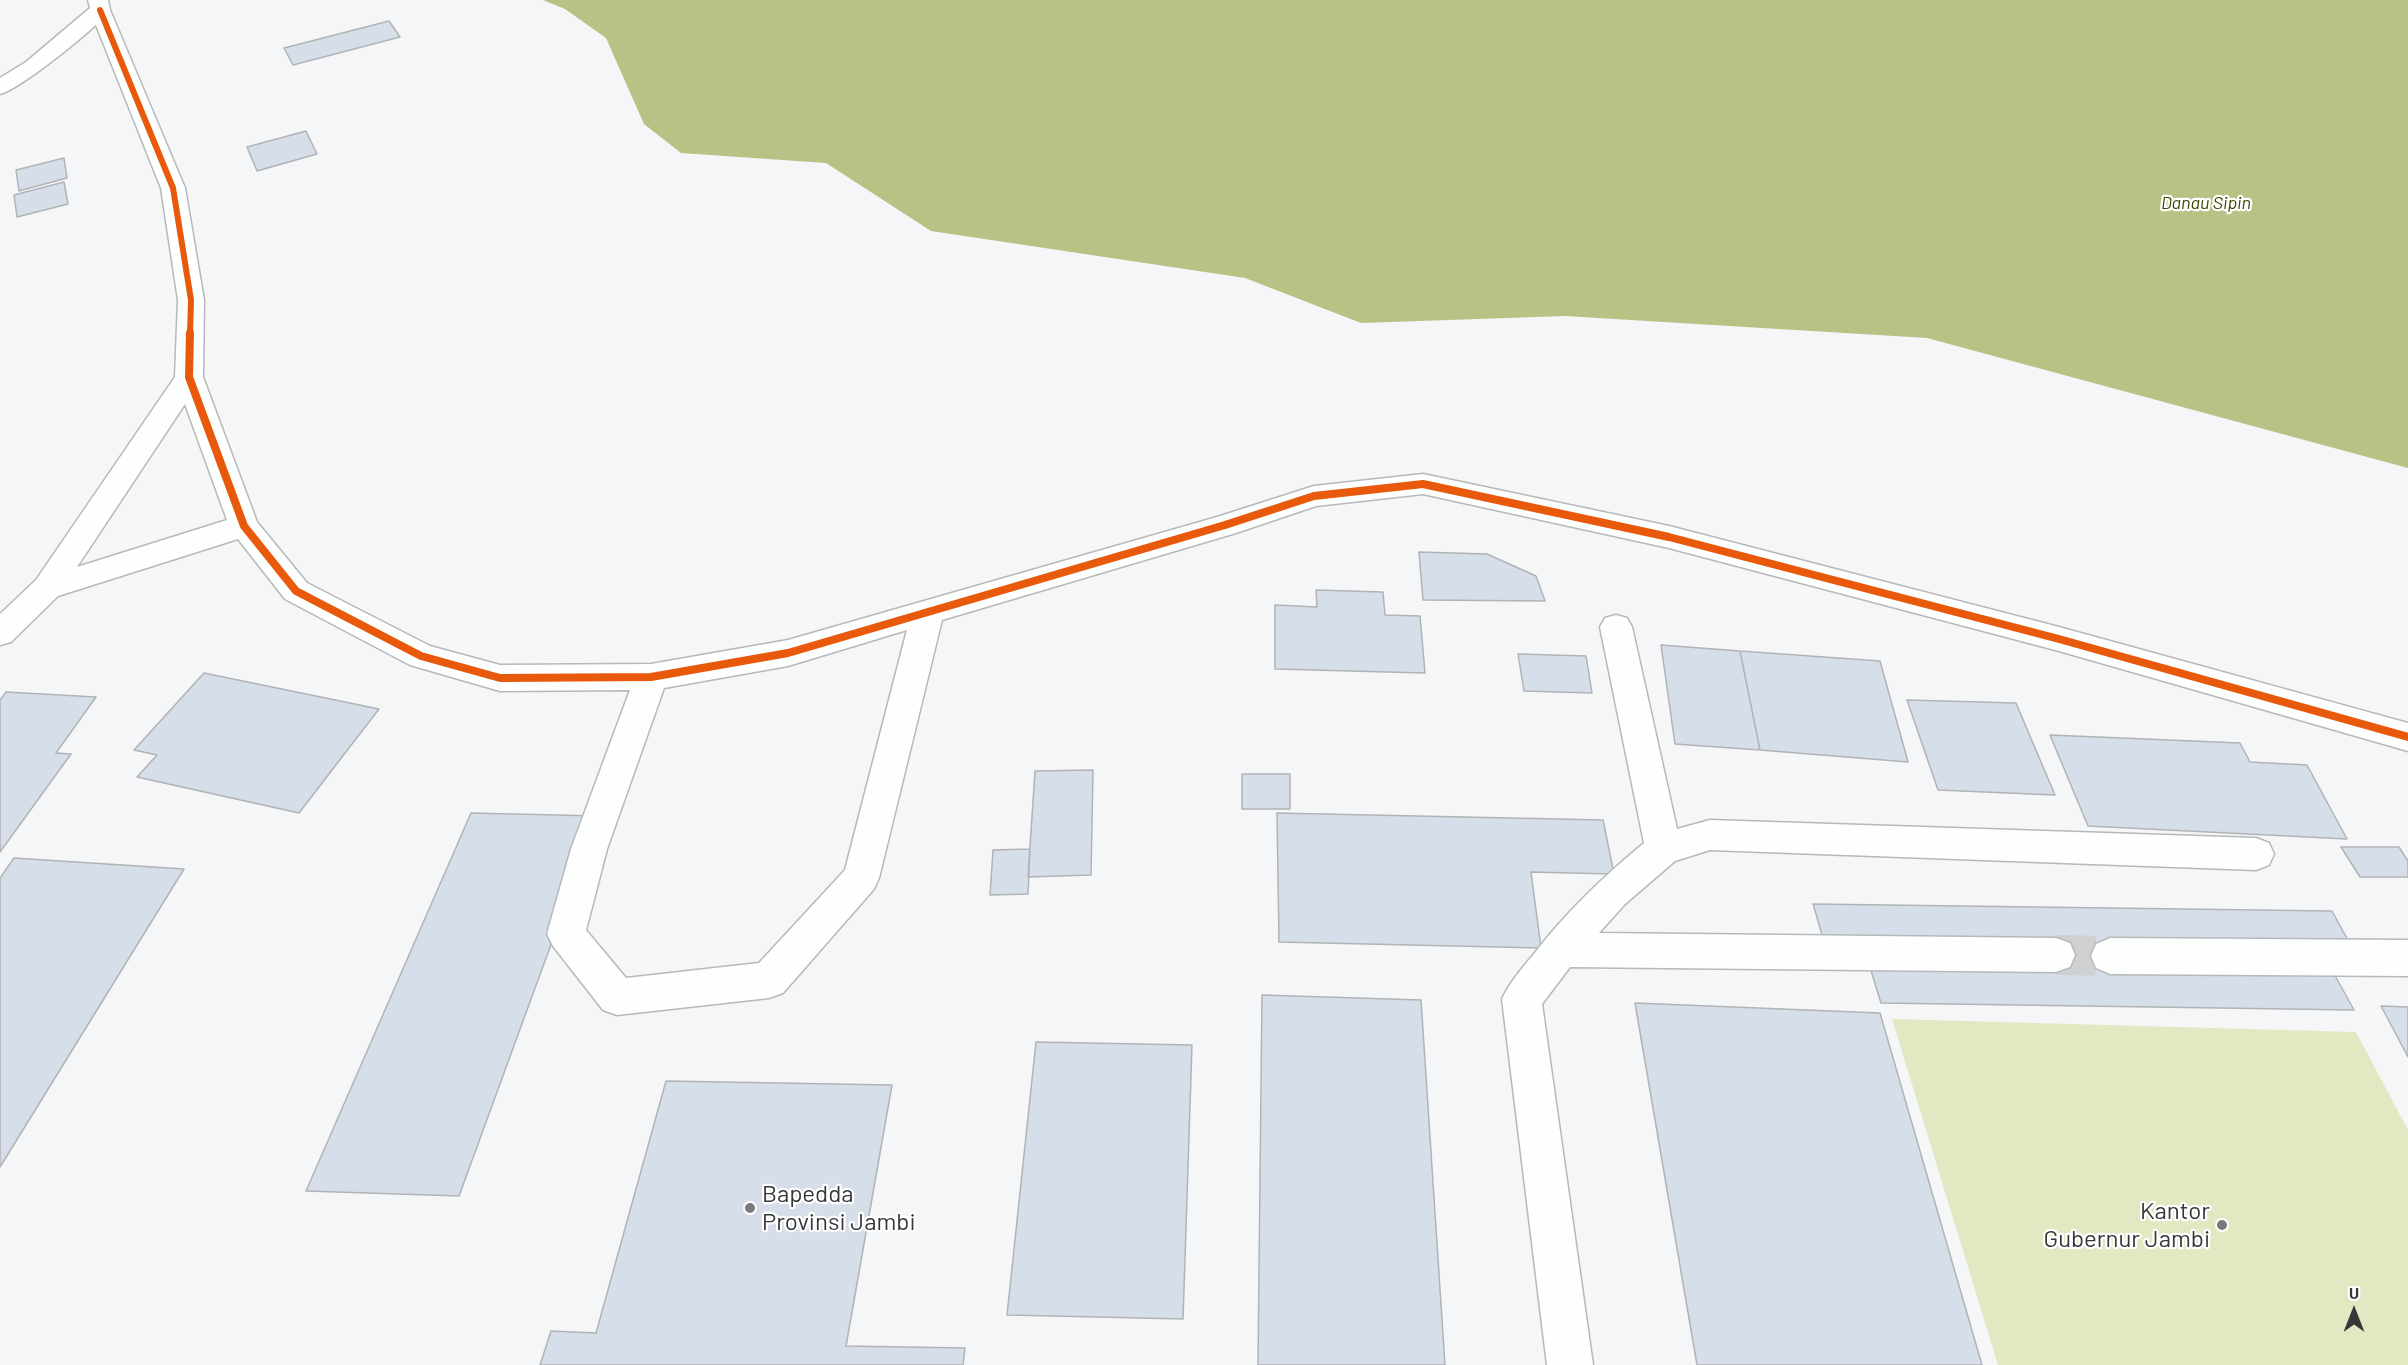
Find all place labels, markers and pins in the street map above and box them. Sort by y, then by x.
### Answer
place label: Bapedda Provinsi Jambi [762,1180,916,1236]
place label: Kantor Gubernur Jambi [2043,1197,2210,1253]
marker: Bapedda Provinsi Jambi [743,1201,757,1215]
marker: Kantor Gubernur Jambi [2215,1218,2229,1232]

